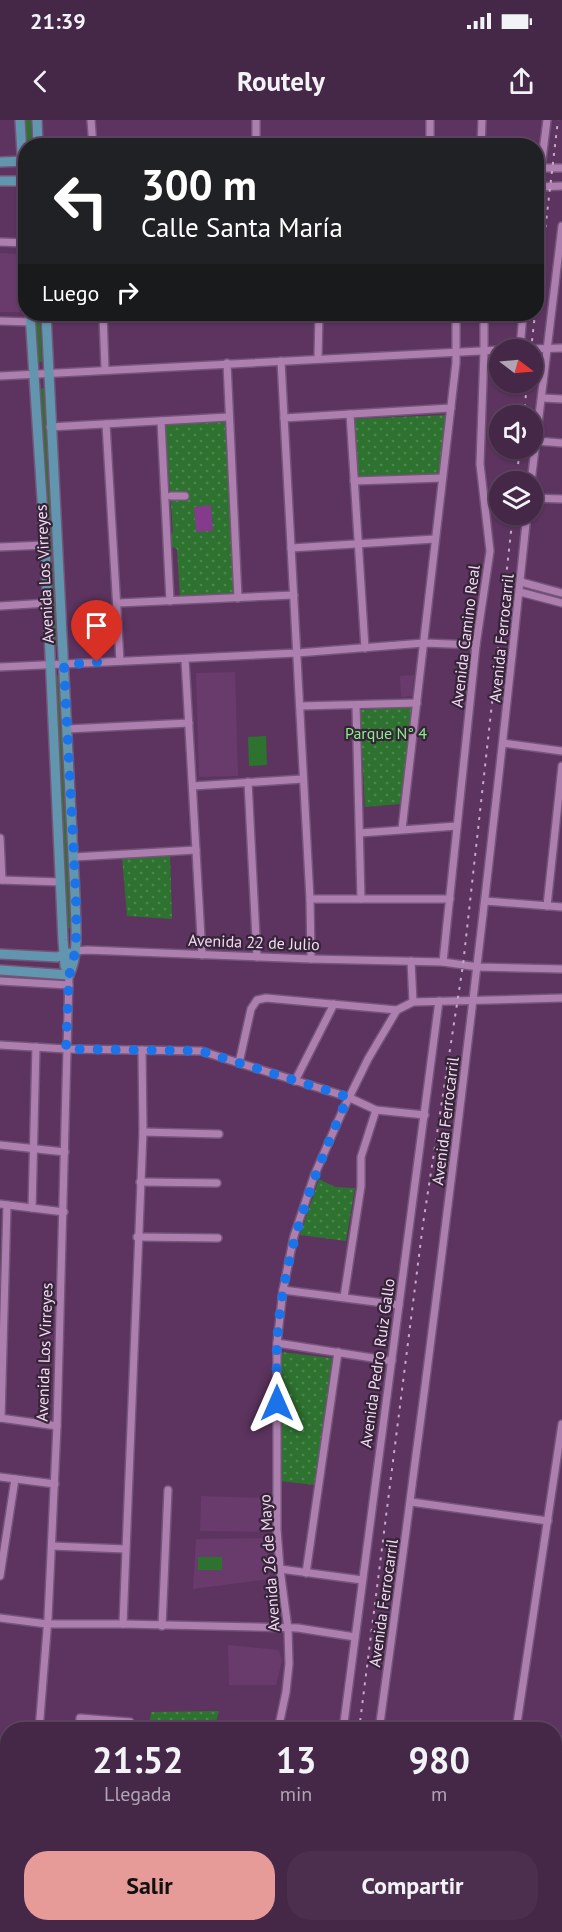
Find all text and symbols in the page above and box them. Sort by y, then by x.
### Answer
text: 21:39 [30,7,86,35]
text: Routely [237,64,325,98]
icon: back [24,65,57,98]
icon: share [505,65,538,98]
text: 300 m [141,157,257,212]
icon: left [42,162,120,240]
text: Calle Santa María [141,210,343,244]
icon: right [111,276,144,309]
text: Luego [42,279,99,307]
north arrow [489,339,543,393]
map controls [489,339,543,525]
button: sound [489,405,543,459]
button: layers [489,471,543,525]
street label: Avenida Los Virreyes [30,504,58,644]
street label: Avenida Camino Real [446,563,484,708]
street label: Avenida Ferrocarril [484,572,518,703]
pin [71,600,122,662]
icon: arrive [80,609,113,642]
park label: Parque N° 4 [345,723,427,743]
street label: Avenida 22 de Julio [188,930,320,954]
street label: Avenida Ferrocarril [427,1055,463,1186]
street label: Avenida Pedro Ruiz Gallo [355,1277,399,1449]
street label: Avenida Los Virreyes [32,1282,56,1422]
position arrow [245,1371,309,1435]
street label: Avenida 26 de Mayo [254,1494,284,1632]
street label: Avenida Ferrocarril [364,1537,402,1668]
text: 21:52 [92,1736,183,1783]
text: 13 [276,1736,316,1783]
text: 980 [409,1736,470,1783]
text: Llegada [104,1781,172,1807]
text: min [280,1781,312,1807]
text: m [431,1781,447,1807]
button: Salir [24,1851,275,1920]
button: Compartir [287,1851,538,1920]

